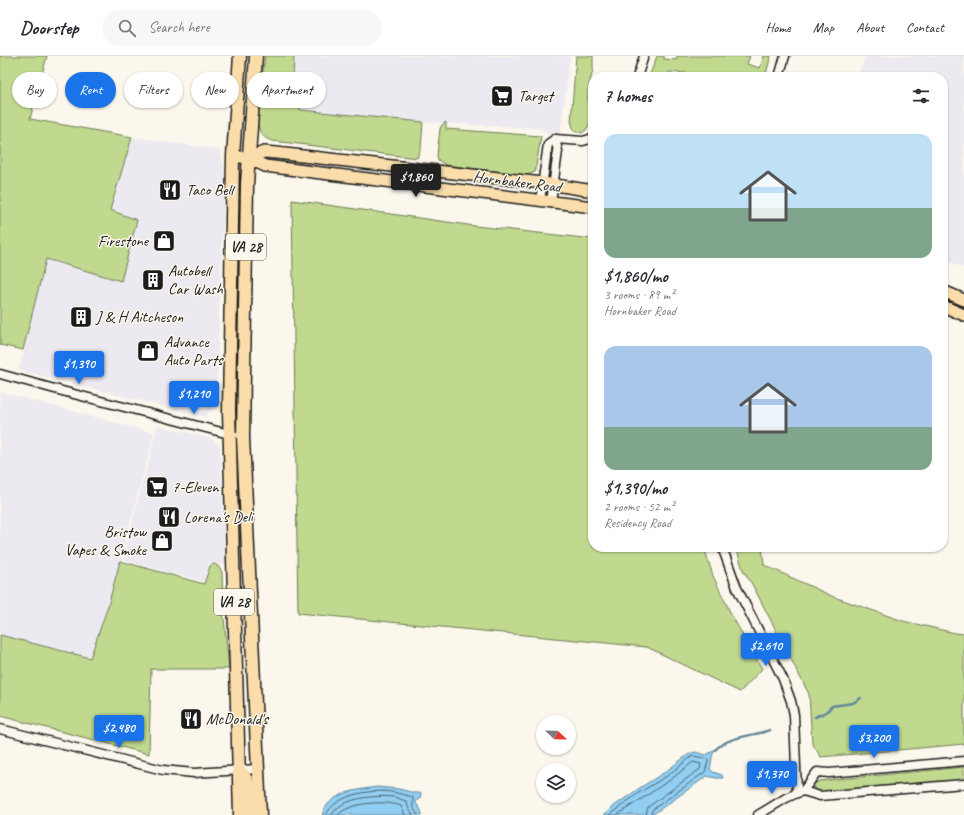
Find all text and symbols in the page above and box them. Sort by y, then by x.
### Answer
search box [102,10,382,46]
text: Doorstep [20,16,78,40]
icon: search [116,17,138,39]
text: Search here [148,18,210,37]
text: Home [765,19,791,36]
text: Map [813,19,834,36]
text: About [856,19,884,36]
text: Contact [906,19,944,36]
chip: Buy [12,72,57,108]
chip: Rent [65,72,116,108]
chip: Filters [124,72,183,108]
chip: New [191,72,239,108]
chip: Apartment [247,72,326,108]
supermarket icon: Target [489,83,515,109]
icon: filters [910,85,932,107]
place label: Target [518,86,556,106]
text: 7 homes [604,86,652,107]
icon: home [732,160,804,232]
pin: $1,860 [383,164,449,198]
street label: Hornbaker Road [472,167,565,198]
text: $1,860 [400,169,432,185]
restaurant icon: Taco Bell [157,177,183,203]
place label: Taco Bell [186,180,236,200]
shop icon: Firestone [151,228,177,254]
place label: Firestone [98,231,150,251]
road number: VA 28 [226,234,266,260]
place label: Autobell Car Wash [168,261,224,299]
text: $1,860/mo [604,266,668,287]
building icon: Autobell Car Wash [140,267,166,293]
text: 3 rooms · 89 m² [604,287,674,303]
text: Hornbaker Road [604,303,676,319]
building icon: J & H Aitcheson [68,304,94,330]
place label: J & H Aitcheson [95,307,184,327]
place label: Advance Auto Parts [164,332,224,370]
shop icon: Advance Auto Parts [135,338,161,364]
pin: $1,390 [46,351,112,385]
text: $1,390 [63,356,95,372]
icon: home [732,372,804,444]
pin: $1,210 [161,381,227,415]
text: $1,210 [178,386,210,402]
supermarket icon: 7-Eleven [144,474,170,500]
place label: 7-Eleven [172,477,219,497]
text: $1,390/mo [604,478,667,499]
text: 2 rooms · 52 m² [604,499,674,515]
restaurant icon: Lorena's Deli [156,504,182,530]
place label: Lorena's Deli [184,507,255,527]
text: Residency Road [604,515,671,531]
place label: Bristow Vapes & Smoke [65,522,148,560]
shop icon: Bristow Vapes & Smoke [149,528,175,554]
road number: VA 28 [214,589,254,615]
pin: $2,610 [733,633,799,667]
text: $2,610 [750,638,782,654]
restaurant icon: McDonald's [178,706,204,732]
place label: McDonald's [206,709,270,729]
pin: $2,480 [86,715,152,749]
north arrow [536,715,576,755]
map controls [536,715,576,803]
text: $2,480 [103,720,135,736]
pin: $3,200 [841,725,907,759]
text: $3,200 [858,730,890,746]
pin: $1,370 [739,761,805,795]
button: layers [536,763,576,803]
text: $1,370 [756,766,788,782]

